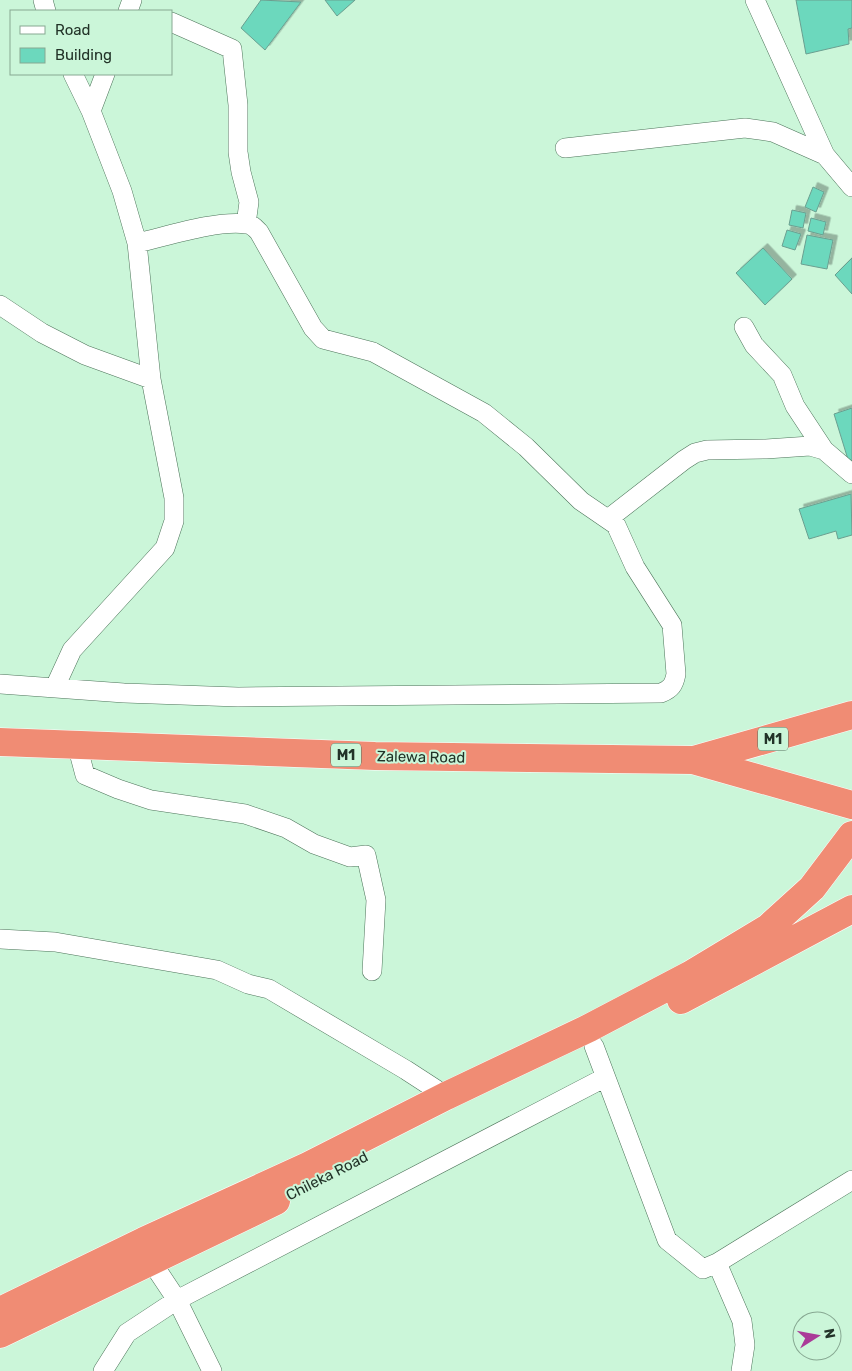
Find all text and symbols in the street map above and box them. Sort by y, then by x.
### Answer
legend [10,10,172,75]
text: Road [55,21,91,39]
text: Building [55,46,112,64]
road number: M1 [758,728,788,751]
road number: M1 [331,744,361,766]
street label: Zalewa Road [377,747,465,767]
street label: Chileka Road [283,1148,371,1204]
north arrow [792,1311,842,1361]
text: N [820,1327,839,1340]

